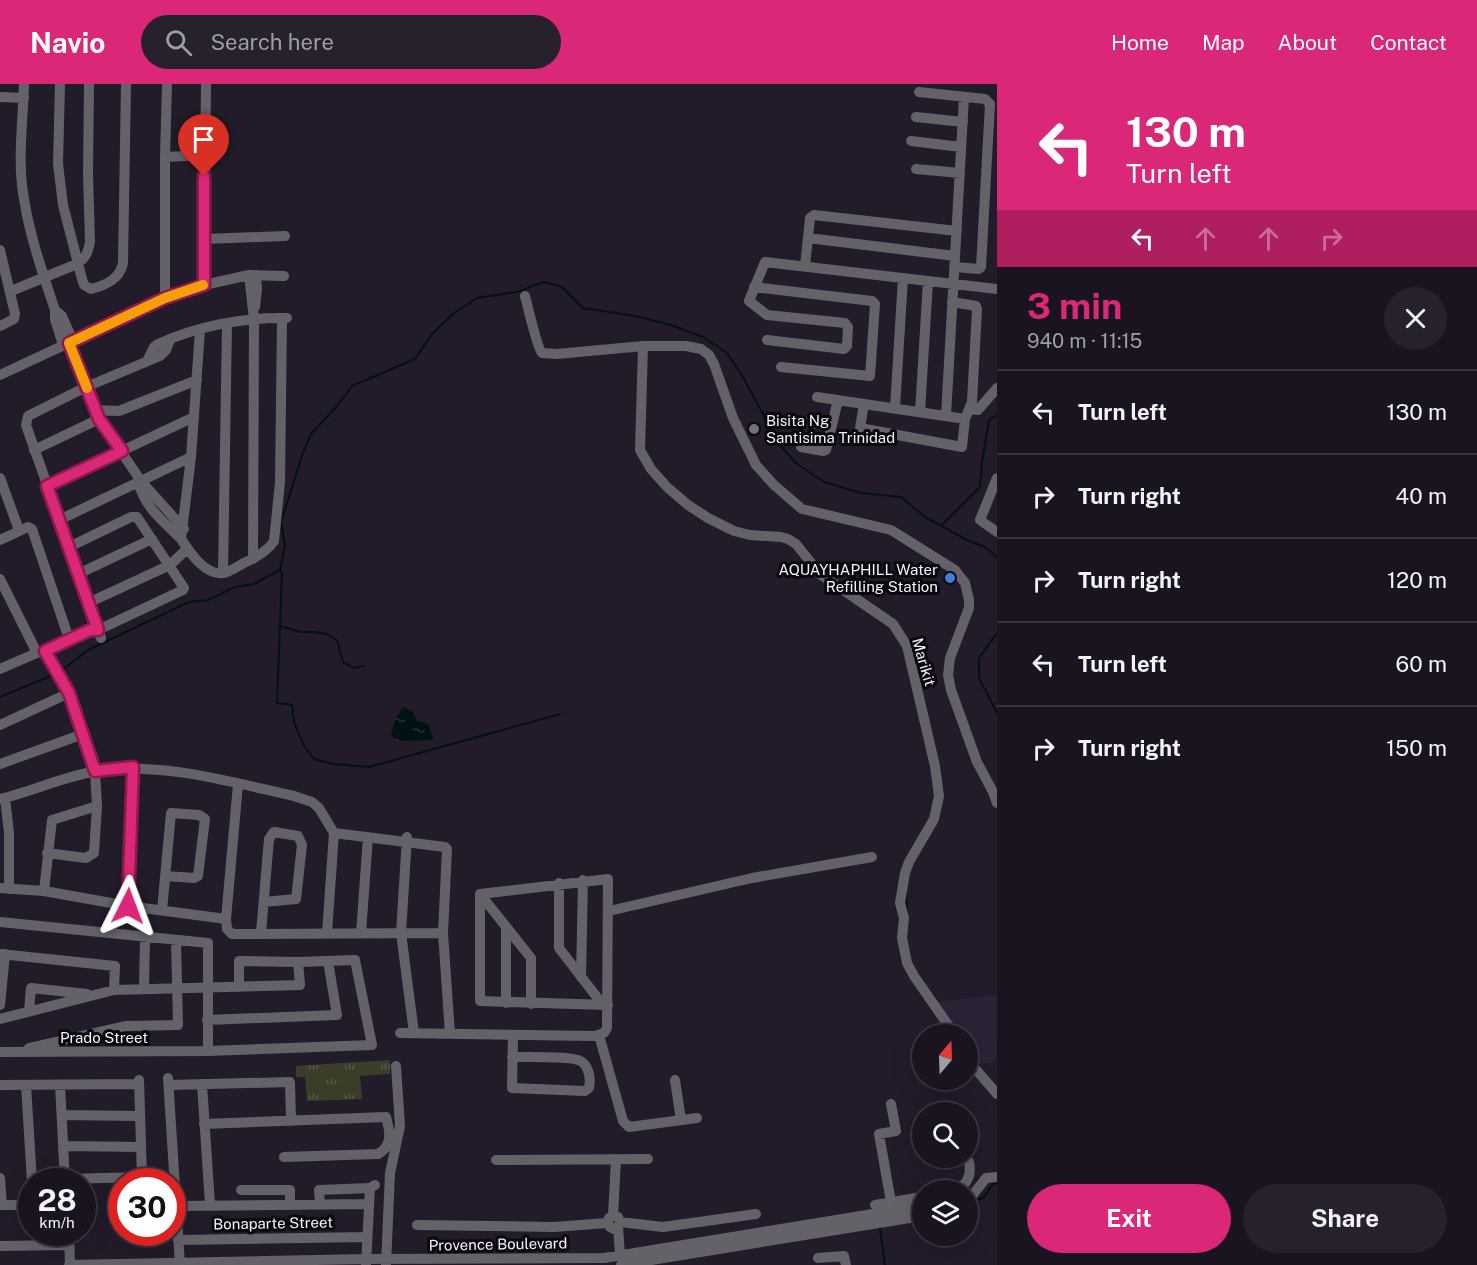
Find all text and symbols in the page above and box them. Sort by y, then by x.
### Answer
search box [141,15,561,69]
text: Navio [30,26,105,59]
icon: search [162,26,195,59]
text: Search here [210,29,334,55]
text: Home [1111,30,1169,55]
text: Map [1202,30,1245,55]
text: About [1278,30,1337,55]
text: Contact [1370,30,1447,55]
text: 130 m [1126,107,1246,156]
icon: left [1027,108,1105,186]
pin [178,114,229,176]
icon: arrive [187,123,220,156]
text: Turn left [1126,157,1232,189]
icon: left [1126,222,1159,255]
icon: ahead [1189,222,1222,255]
icon: ahead [1252,222,1285,255]
icon: right [1315,222,1348,255]
text: 3 min [1027,285,1122,327]
button: close [1384,287,1447,350]
text: 940 m · 11:15 [1027,329,1142,353]
icon: left [1027,396,1060,429]
text: Turn left [1078,399,1167,425]
text: 130 m [1386,399,1447,425]
place label: Bisita Ng Santisima Trinidad [766,412,895,446]
marker: Bisita Ng Santisima Trinidad [747,422,761,436]
icon: right [1027,480,1060,513]
text: Turn right [1078,483,1181,509]
text: 40 m [1395,483,1447,509]
place label: AQUAYHAPHILL Water Refilling Station [779,561,938,595]
icon: right [1027,564,1060,597]
text: Turn right [1078,567,1181,593]
text: 120 m [1387,567,1447,593]
marker: AQUAYHAPHILL Water Refilling Station [943,571,957,585]
street label: Marikit [909,636,939,688]
icon: left [1027,648,1060,681]
text: Turn left [1078,651,1167,677]
text: 60 m [1396,651,1447,677]
icon: right [1027,732,1060,765]
text: Turn right [1078,735,1181,761]
text: 150 m [1386,735,1447,761]
position arrow [96,874,160,938]
north arrow [912,1024,978,1090]
map controls [912,1024,978,1246]
street label: Prado Street [60,1029,148,1046]
button: search [912,1102,978,1168]
speed limit sign: 30 [108,1168,186,1246]
button: layers [912,1180,978,1246]
text: 28 [37,1182,77,1218]
button: Exit [1027,1184,1231,1253]
button: Share [1243,1184,1447,1253]
street label: Bonaparte Street [213,1213,333,1233]
text: km/h [39,1214,75,1231]
street label: Provence Boulevard [429,1234,567,1254]

